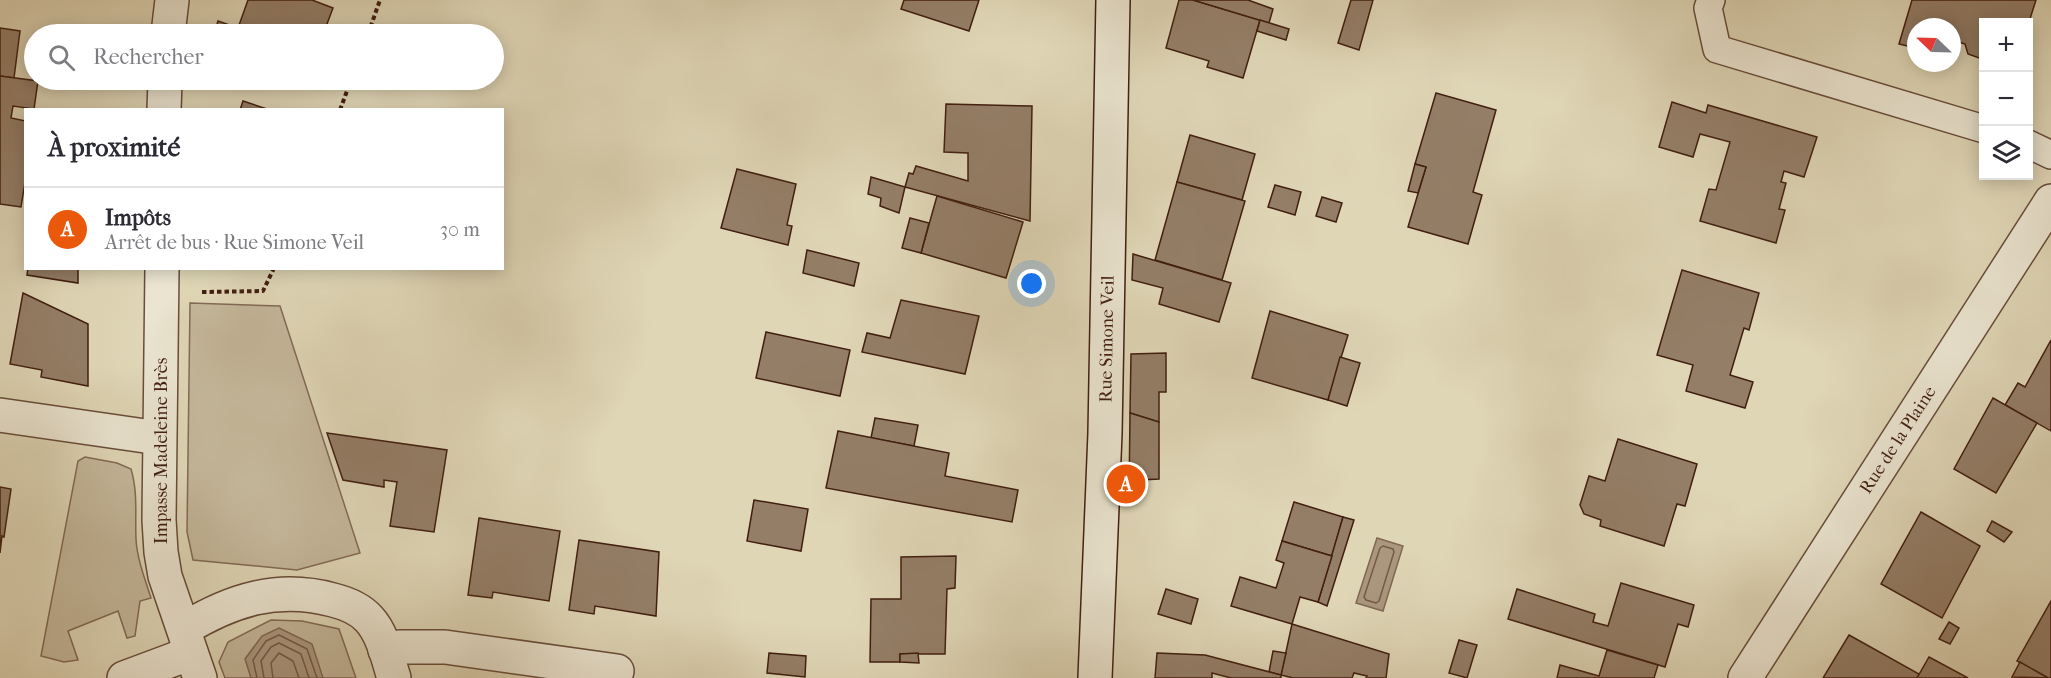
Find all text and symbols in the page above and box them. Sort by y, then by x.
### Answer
north arrow [1907,18,1961,72]
map controls [1979,18,2033,180]
button: + [1979,18,2033,72]
search box [24,24,504,90]
icon: search [45,41,78,74]
text: Rechercher [93,44,204,70]
button: − [1979,72,2033,126]
button: layers [1979,126,2033,180]
text: À proximité [48,132,180,163]
text: Impôts [105,205,171,231]
text: A [61,218,74,241]
text: 30 m [440,218,480,241]
text: Arrêt de bus · Rue Simone Veil [105,231,364,254]
your location [1017,269,1046,298]
street label: Rue Simone Veil [1095,275,1119,403]
street label: Impasse Madeleine Brès [151,357,172,544]
street label: Rue de la Plaine [1855,382,1941,498]
pin: A [1106,462,1146,506]

